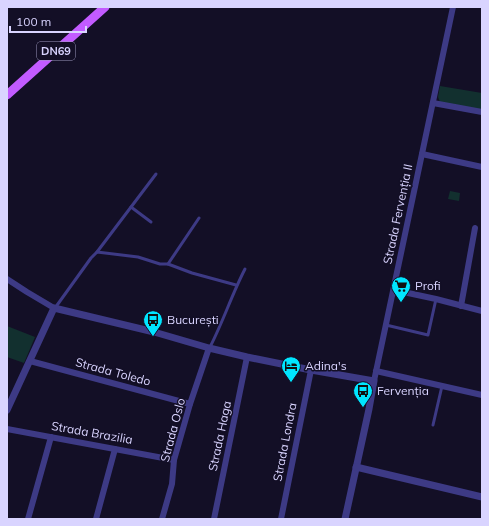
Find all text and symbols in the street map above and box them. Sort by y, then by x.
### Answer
scale bar [10,8,86,34]
text: 100 m [16,14,51,29]
road number: DN69 [37,42,75,60]
street label: Strada Fervenția II [380,163,416,265]
supermarket icon: Profi [390,275,412,303]
place label: Profi [415,278,441,293]
bus stop icon: București [142,309,164,337]
place label: București [167,312,219,328]
street label: Strada Toledo [74,354,153,389]
hotel icon: Adina's [280,355,302,383]
place label: Adina's [305,358,347,373]
bus stop icon: Fervenția [352,380,374,408]
place label: Fervenția [377,383,429,399]
street label: Strada Oslo [157,396,188,463]
street label: Strada Haga [205,399,234,472]
street label: Strada Londra [270,401,299,482]
street label: Strada Brazilia [50,418,134,447]

